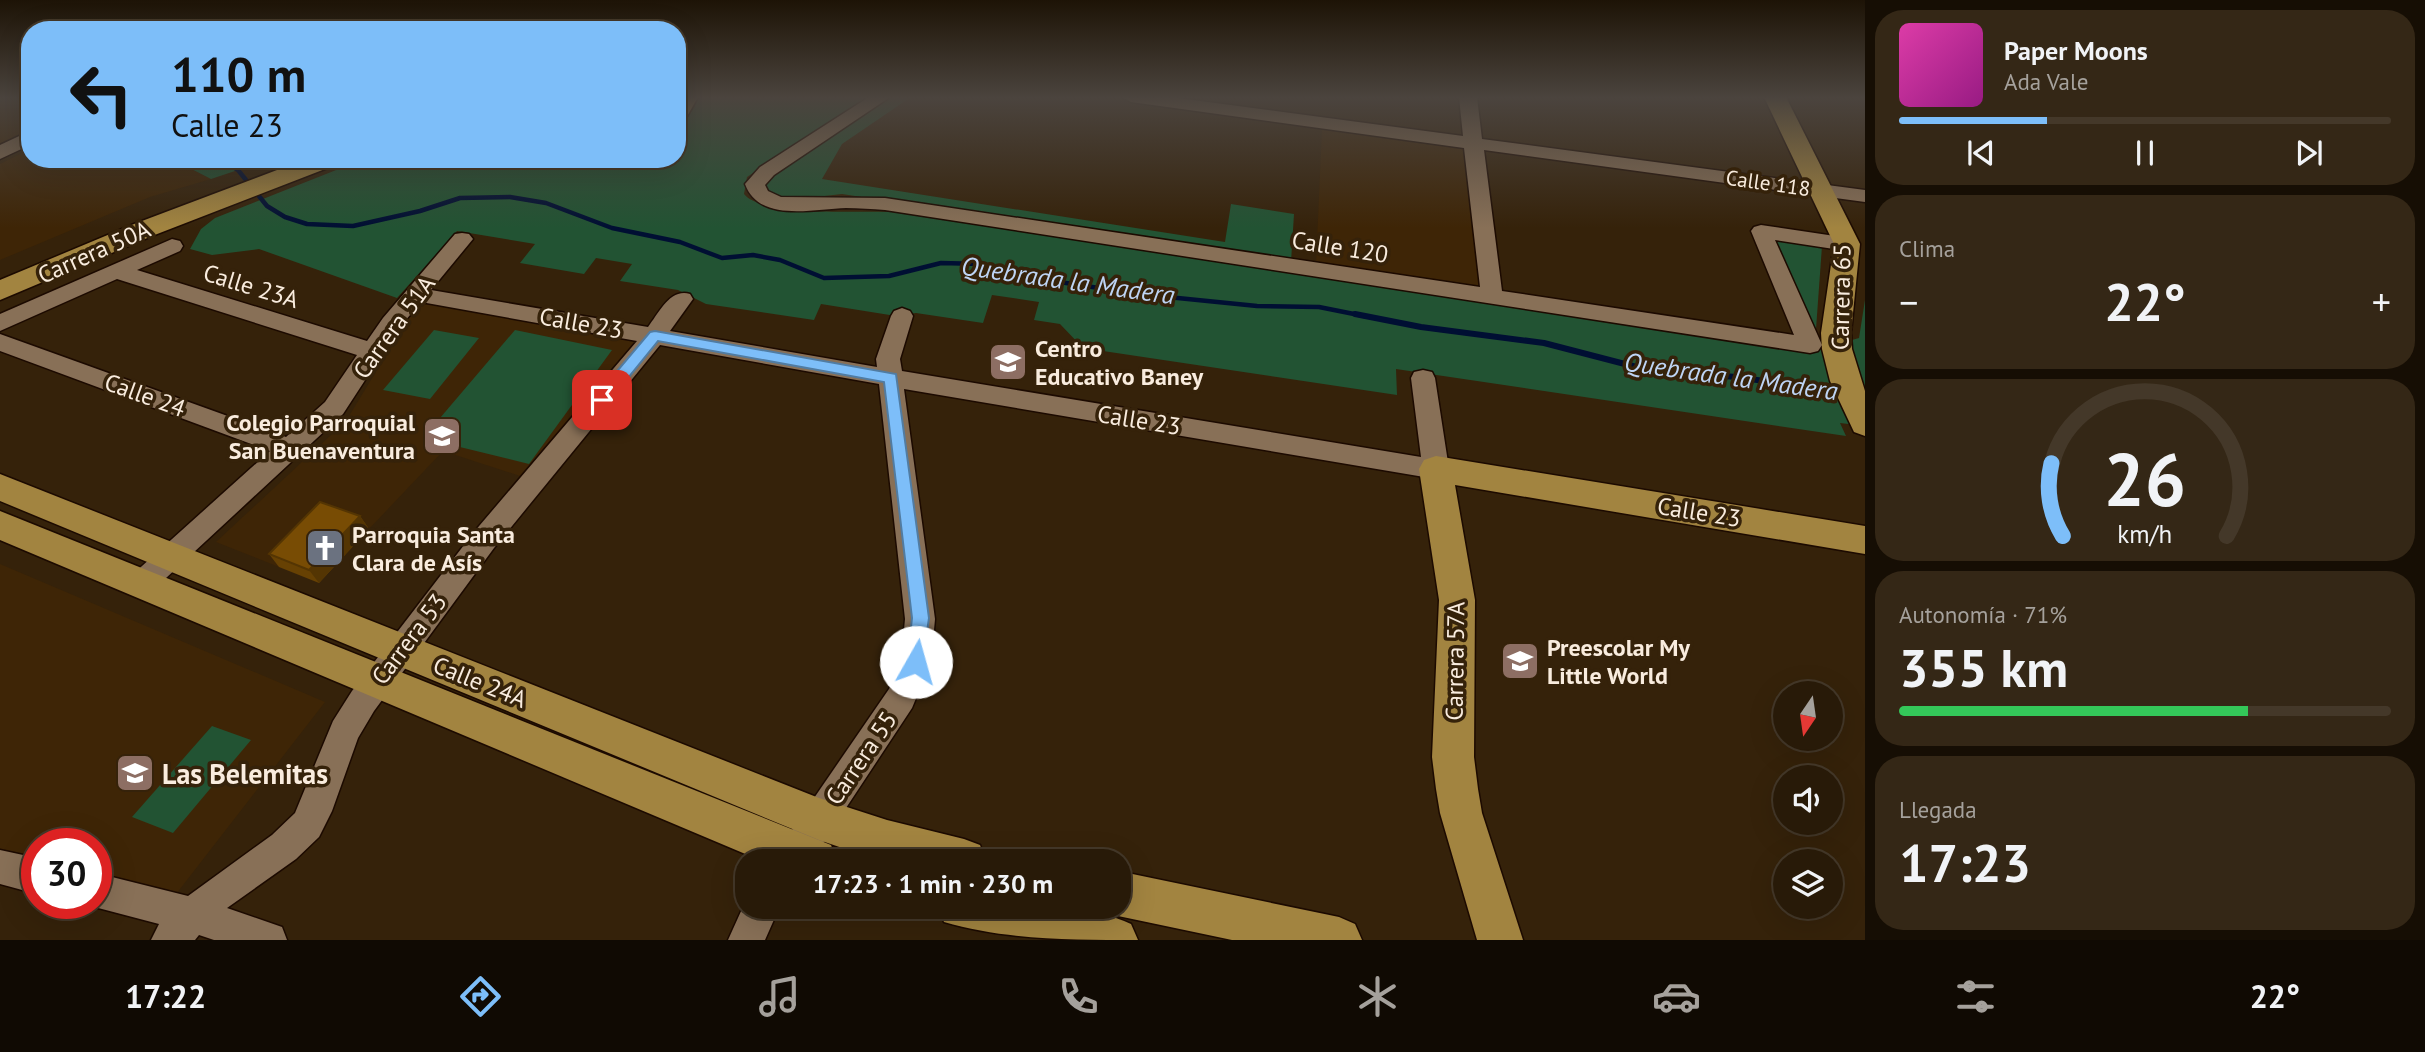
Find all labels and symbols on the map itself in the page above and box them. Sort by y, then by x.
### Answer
street label: Calle 118 [1724,164,1812,202]
street label: Carrera 50A [33,213,155,291]
street label: Calle 120 [1290,224,1390,270]
street label: Carrera 65 [1825,244,1857,350]
water label: Quebrada la Madera [959,249,1177,311]
street label: Calle 23A [200,257,302,315]
street label: Carrera 51A [346,269,442,385]
street label: Calle 23 [537,300,625,346]
place label: Centro Educativo Baney [1035,333,1204,392]
school or university icon: Centro Educativo Baney [987,341,1029,383]
water label: Quebrada la Madera [1622,345,1840,407]
street label: Calle 24 [100,366,190,424]
pin [572,370,632,430]
street label: Calle 23 [1095,398,1183,442]
place label: Colegio Parroquial San Buenaventura [226,407,416,466]
school or university icon: Colegio Parroquial San Buenaventura [421,415,463,457]
street label: Calle 23 [1655,490,1743,534]
place label: Parroquia Santa Clara de Asís [352,519,515,578]
church icon: Parroquia Santa Clara de Asís [304,527,346,569]
street label: Carrera 53 [365,587,453,691]
street label: Carrera 57A [1438,601,1472,721]
position arrow [879,625,953,699]
place label: Preescolar My Little World [1547,632,1690,691]
school or university icon: Preescolar My Little World [1499,640,1541,682]
street label: Calle 24A [429,649,531,715]
north arrow [1773,681,1843,751]
street label: Carrera 55 [818,705,904,811]
school or university icon: Las Belemitas [114,752,156,794]
place label: Las Belemitas [162,755,328,792]
speed limit sign: 30 [21,828,112,919]

